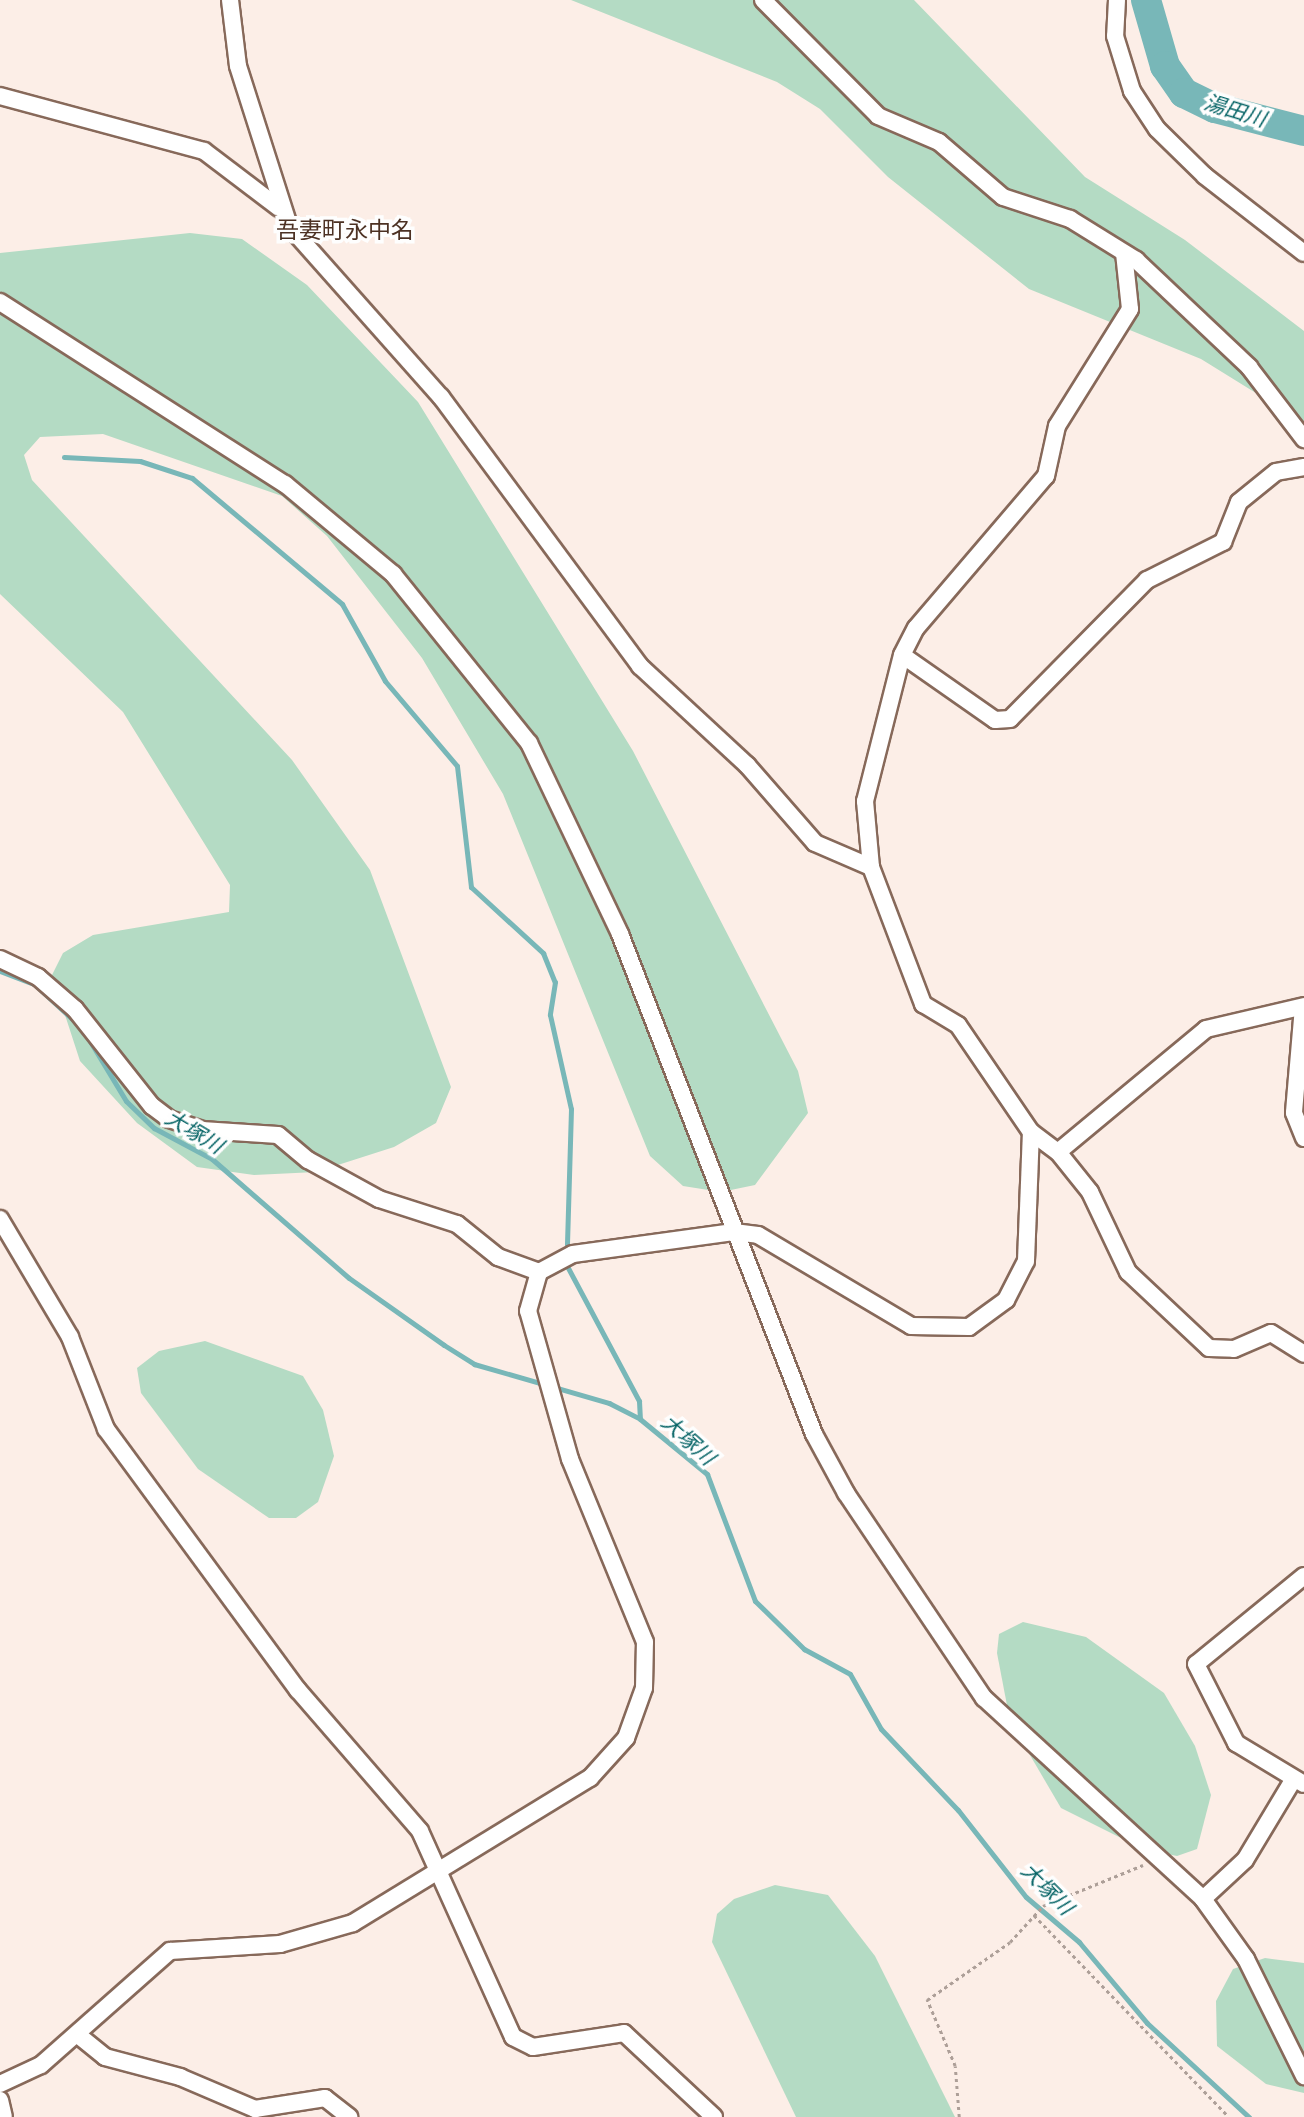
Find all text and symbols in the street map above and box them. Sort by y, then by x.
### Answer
water label: 湯田川 [1201,90,1269,132]
district label: 吾妻町永中名 [276,216,414,244]
water label: 大塚川 [161,1105,227,1159]
water label: 大塚川 [656,1410,720,1470]
water label: 大塚川 [1016,1858,1078,1920]

